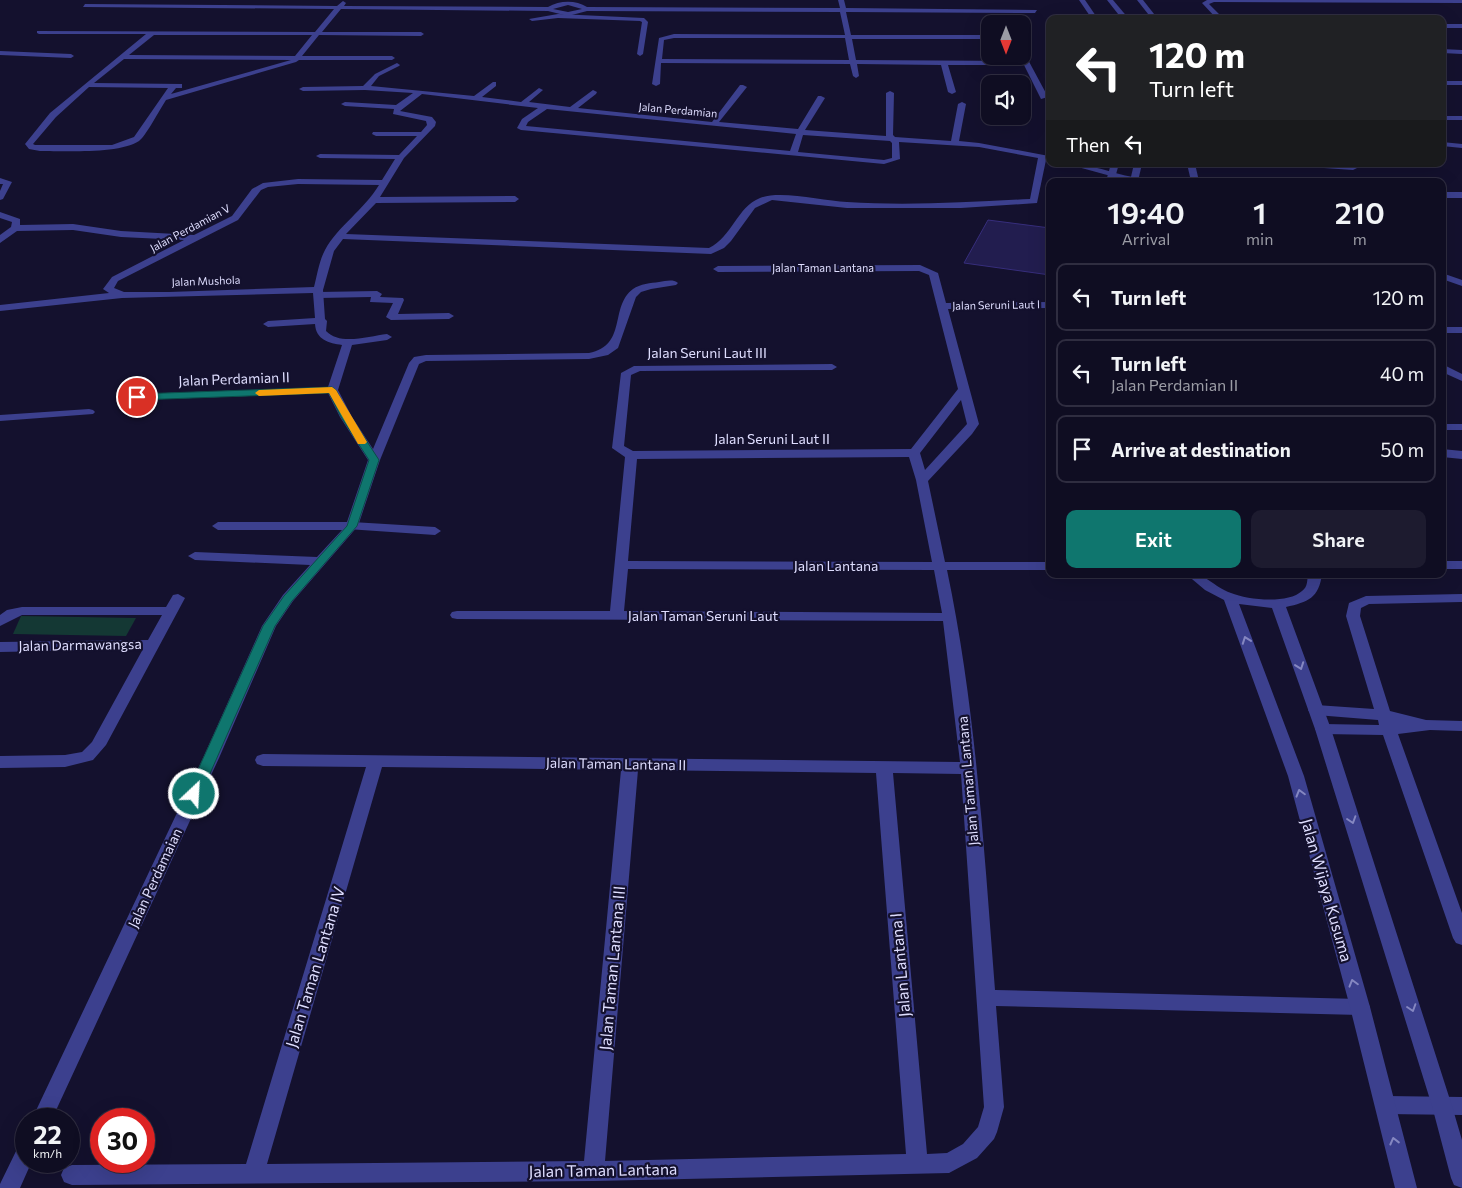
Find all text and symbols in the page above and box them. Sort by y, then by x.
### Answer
north arrow [981,15,1031,65]
map controls [981,15,1031,125]
text: 120 m [1149,32,1245,75]
icon: left [1066,35,1131,100]
button: sound [981,75,1031,125]
text: Turn left [1149,75,1234,102]
street label: Jalan Perdamian [638,100,718,120]
icon: left [1120,130,1148,158]
text: Then [1066,133,1110,156]
text: 19:40 [1107,193,1185,230]
text: 1 [1253,193,1266,230]
text: 210 [1335,193,1385,230]
street label: Jalan Perdamian V [147,201,233,255]
text: Arrival [1122,229,1170,248]
text: min [1246,229,1273,248]
text: m [1353,229,1367,248]
street label: Jalan Taman Lantana [772,261,874,275]
street label: Jalan Mushola [171,273,241,289]
icon: left [1068,283,1096,311]
text: Turn left [1111,286,1186,309]
text: 120 m [1373,286,1424,309]
street label: Jalan Seruni Laut I [952,297,1040,313]
street label: Jalan Seruni Laut III [647,344,767,361]
text: Turn left [1111,352,1186,375]
icon: left [1068,359,1096,387]
text: 40 m [1380,362,1424,385]
street label: Jalan Perdamian II [178,368,290,389]
text: Jalan Perdamian II [1111,375,1238,394]
pin [116,376,158,418]
icon: arrive [123,383,151,411]
street label: Jalan Seruni Laut II [714,430,830,447]
icon: arrive [1068,435,1096,463]
text: Arrive at destination [1111,438,1291,461]
text: 50 m [1380,438,1424,461]
button: Exit [1066,510,1241,568]
button: Share [1251,510,1426,568]
street label: Jalan Lantana [794,557,878,574]
street label: Jalan Taman Seruni Laut [628,607,779,624]
street label: Jalan Darmawangsa [18,635,142,654]
one-way arrow [1242,636,1252,645]
one-way arrow [1294,661,1304,670]
street label: Jalan Taman Lantana [953,716,982,847]
street label: Jalan Taman Lantana II [546,754,686,773]
position arrow [167,767,219,819]
one-way arrow [1296,790,1306,798]
one-way arrow [1346,815,1356,824]
street label: Jalan Wijaya Kusuma [1298,816,1357,964]
street label: Jalan Perdamaian [124,825,185,930]
street label: Jalan Taman Lantana IV [281,884,348,1050]
street label: Jalan Taman Lantana III [595,885,628,1051]
street label: Jalan Lantana I [885,912,914,1018]
one-way arrow [1349,980,1359,988]
one-way arrow [1406,1004,1416,1012]
speed limit sign: 30 [90,1108,155,1173]
text: 22 [33,1119,62,1149]
one-way arrow [1389,1136,1400,1145]
text: km/h [33,1146,62,1160]
street label: Jalan Taman Lantana [529,1159,677,1180]

